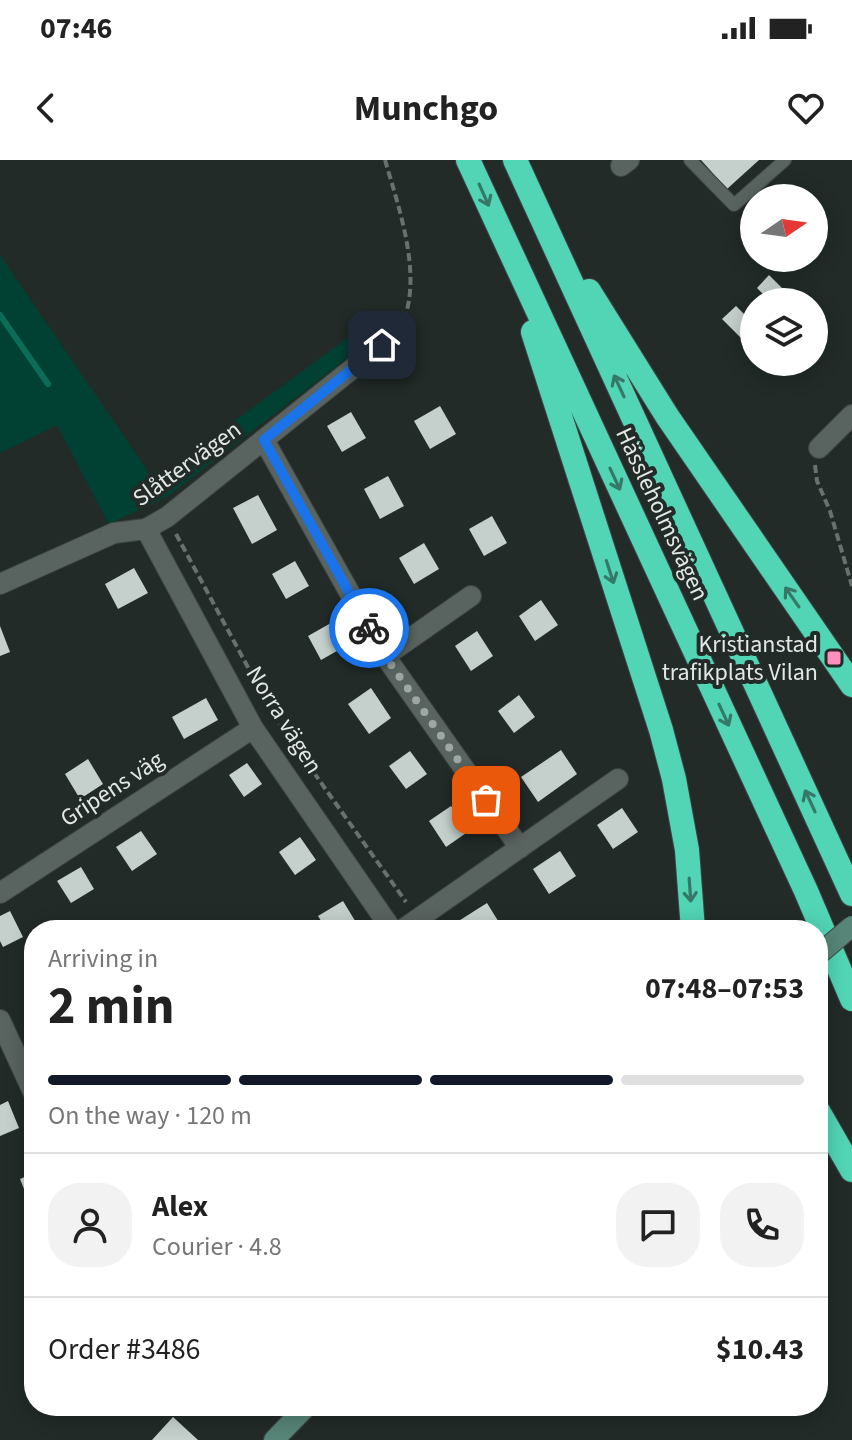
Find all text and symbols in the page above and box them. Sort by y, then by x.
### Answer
text: 07:46 [40,7,112,50]
text: Munchgo [354,83,498,134]
icon: back [24,86,68,130]
icon: heart [784,86,828,130]
one-way arrow [477,183,492,207]
north arrow [740,184,828,272]
map controls [740,184,828,376]
button: layers [740,288,828,376]
pin [348,311,416,379]
icon: home [360,323,404,367]
one-way arrow [611,374,626,398]
street label: Slåttervägen [126,413,248,515]
street label: Hässleholmsvägen [606,422,718,606]
one-way arrow [608,467,623,491]
one-way arrow [603,559,618,584]
one-way arrow [784,587,800,609]
courier [329,588,409,668]
icon: bike [347,606,391,650]
place label: Kristianstad trafikplats Vilan [662,627,818,690]
marker: Kristianstad trafikplats Vilan [825,649,843,667]
street label: Norra vägen [237,659,331,781]
one-way arrow [718,703,733,727]
street label: Gripens väg [53,742,171,836]
pin [452,766,520,834]
icon: bag [464,778,508,822]
one-way arrow [802,789,817,813]
one-way arrow [683,876,698,903]
text: Arriving in [48,940,158,977]
text: 07:48–07:53 [645,967,804,1010]
text: 2 min [48,970,175,1044]
text: On the way · 120 m [48,1097,252,1134]
button: person [48,1183,132,1267]
button: chat [616,1183,700,1267]
button: phone [720,1183,804,1267]
text: Alex [152,1185,208,1228]
text: Courier · 4.8 [152,1228,282,1265]
text: Order #3486 [48,1328,201,1371]
text: $10.43 [716,1328,804,1371]

